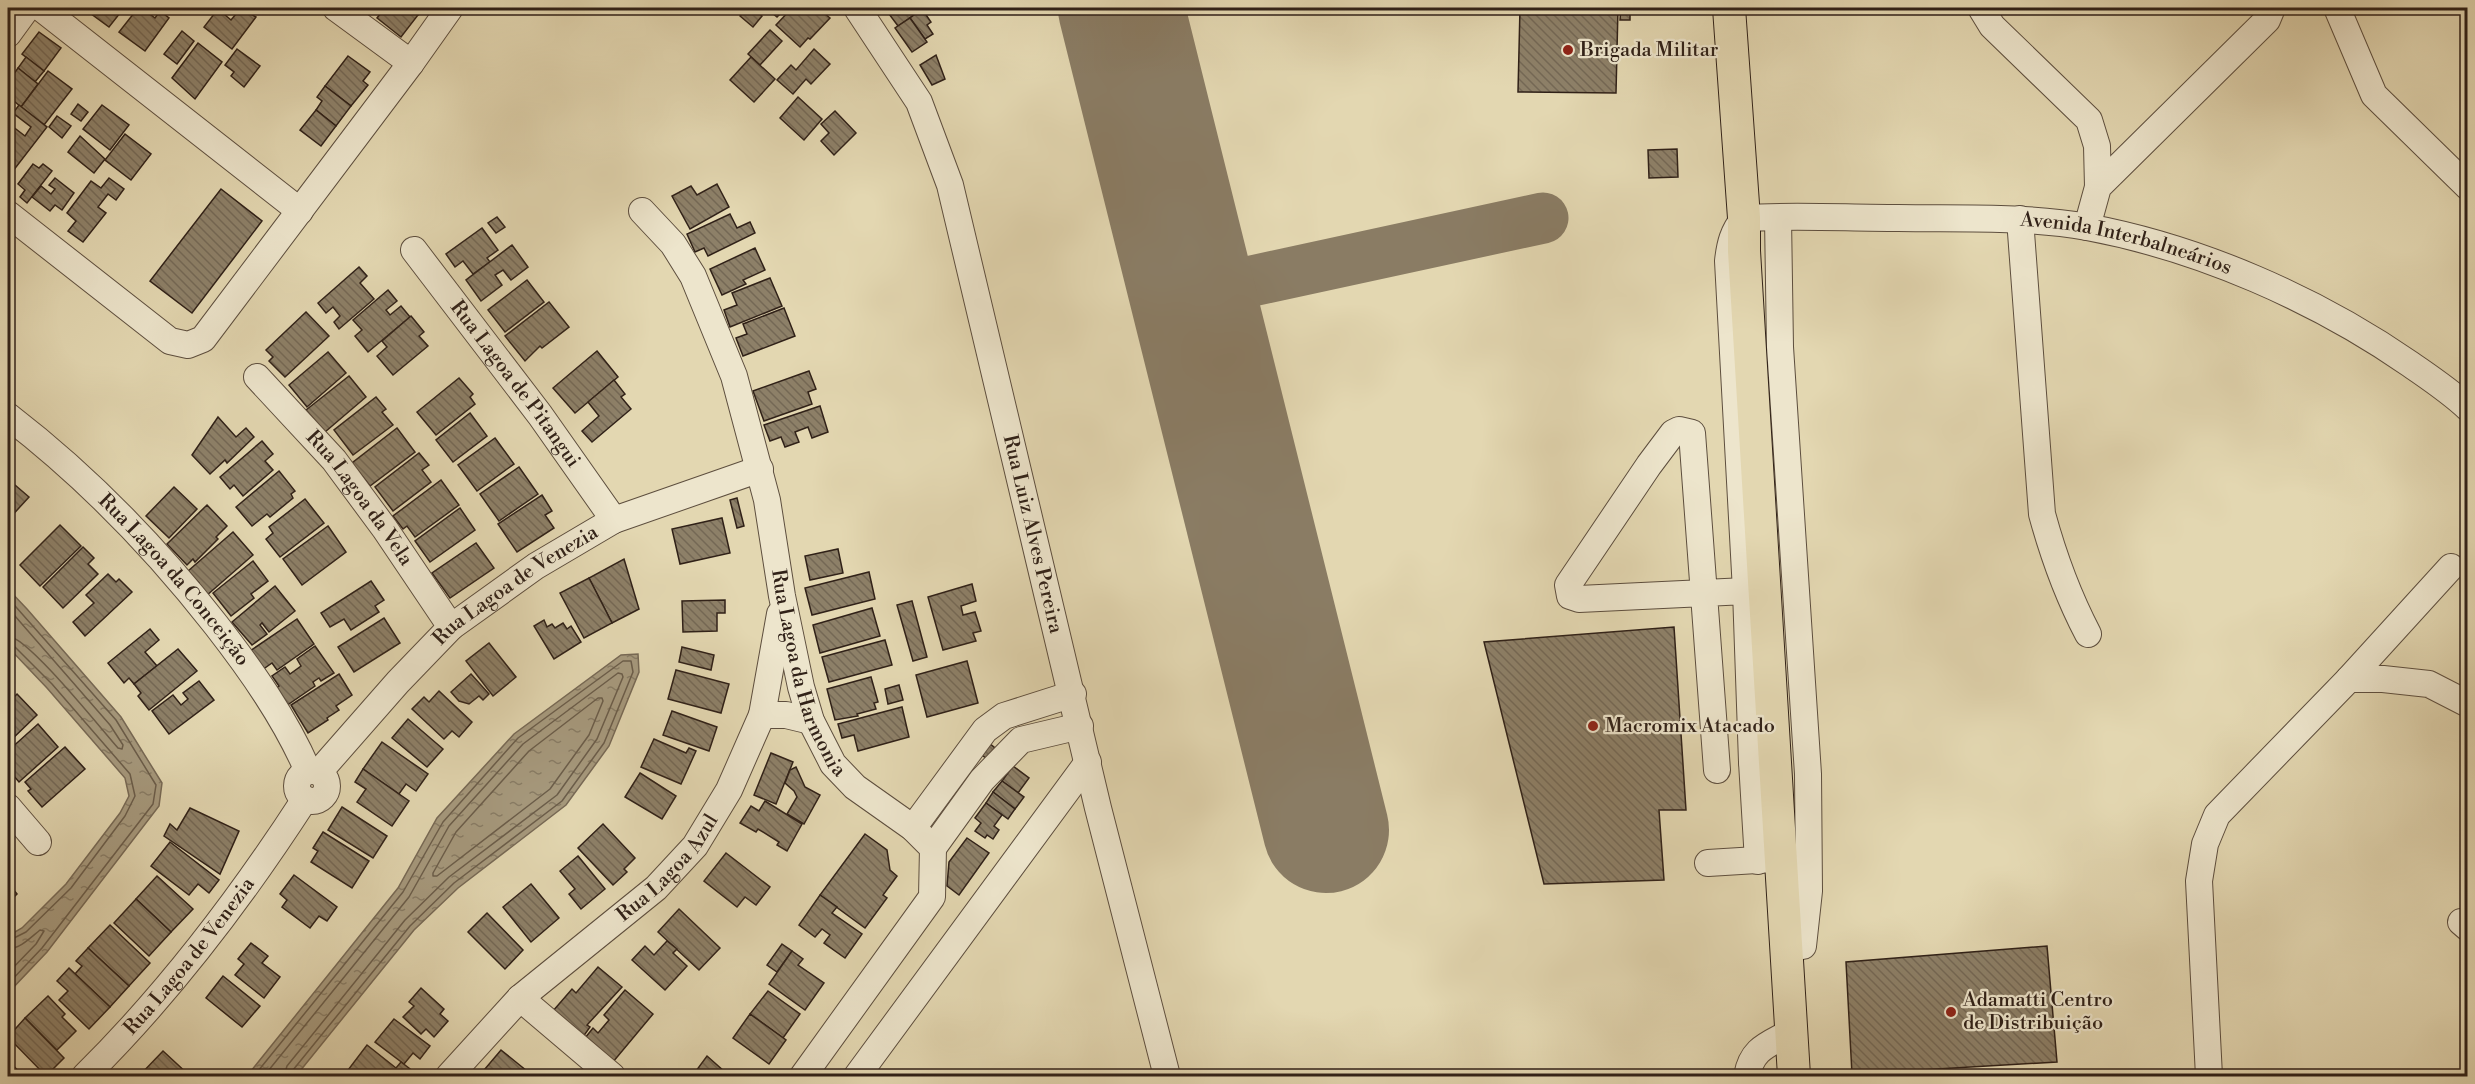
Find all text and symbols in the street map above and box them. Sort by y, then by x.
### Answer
place label: Brigada Militar [1579,38,1719,63]
marker: Brigada Militar [1561,43,1575,57]
street label: Avenida Interbalneários [2019,207,2235,280]
street label: Rua Lagoa de Pitangui [445,296,586,473]
street label: Rua Lagoa da Vela [301,425,419,571]
street label: Rua Luiz Alves Pereira [997,432,1069,637]
street label: Rua Lagoa da Conceição [93,488,255,671]
street label: Rua Lagoa de Venezia [428,519,603,651]
street label: Rua Lagoa da Harmonia [765,567,852,783]
place label: Macromix Atacado [1605,714,1775,739]
marker: Macromix Atacado [1586,719,1600,733]
street label: Rua Lagoa Azul [612,810,724,927]
street label: Rua Lagoa de Venezia [118,872,261,1040]
place label: Adamatti Centro de Distribuição [1962,988,2113,1036]
marker: Adamatti Centro de Distribuição [1944,1005,1958,1019]

